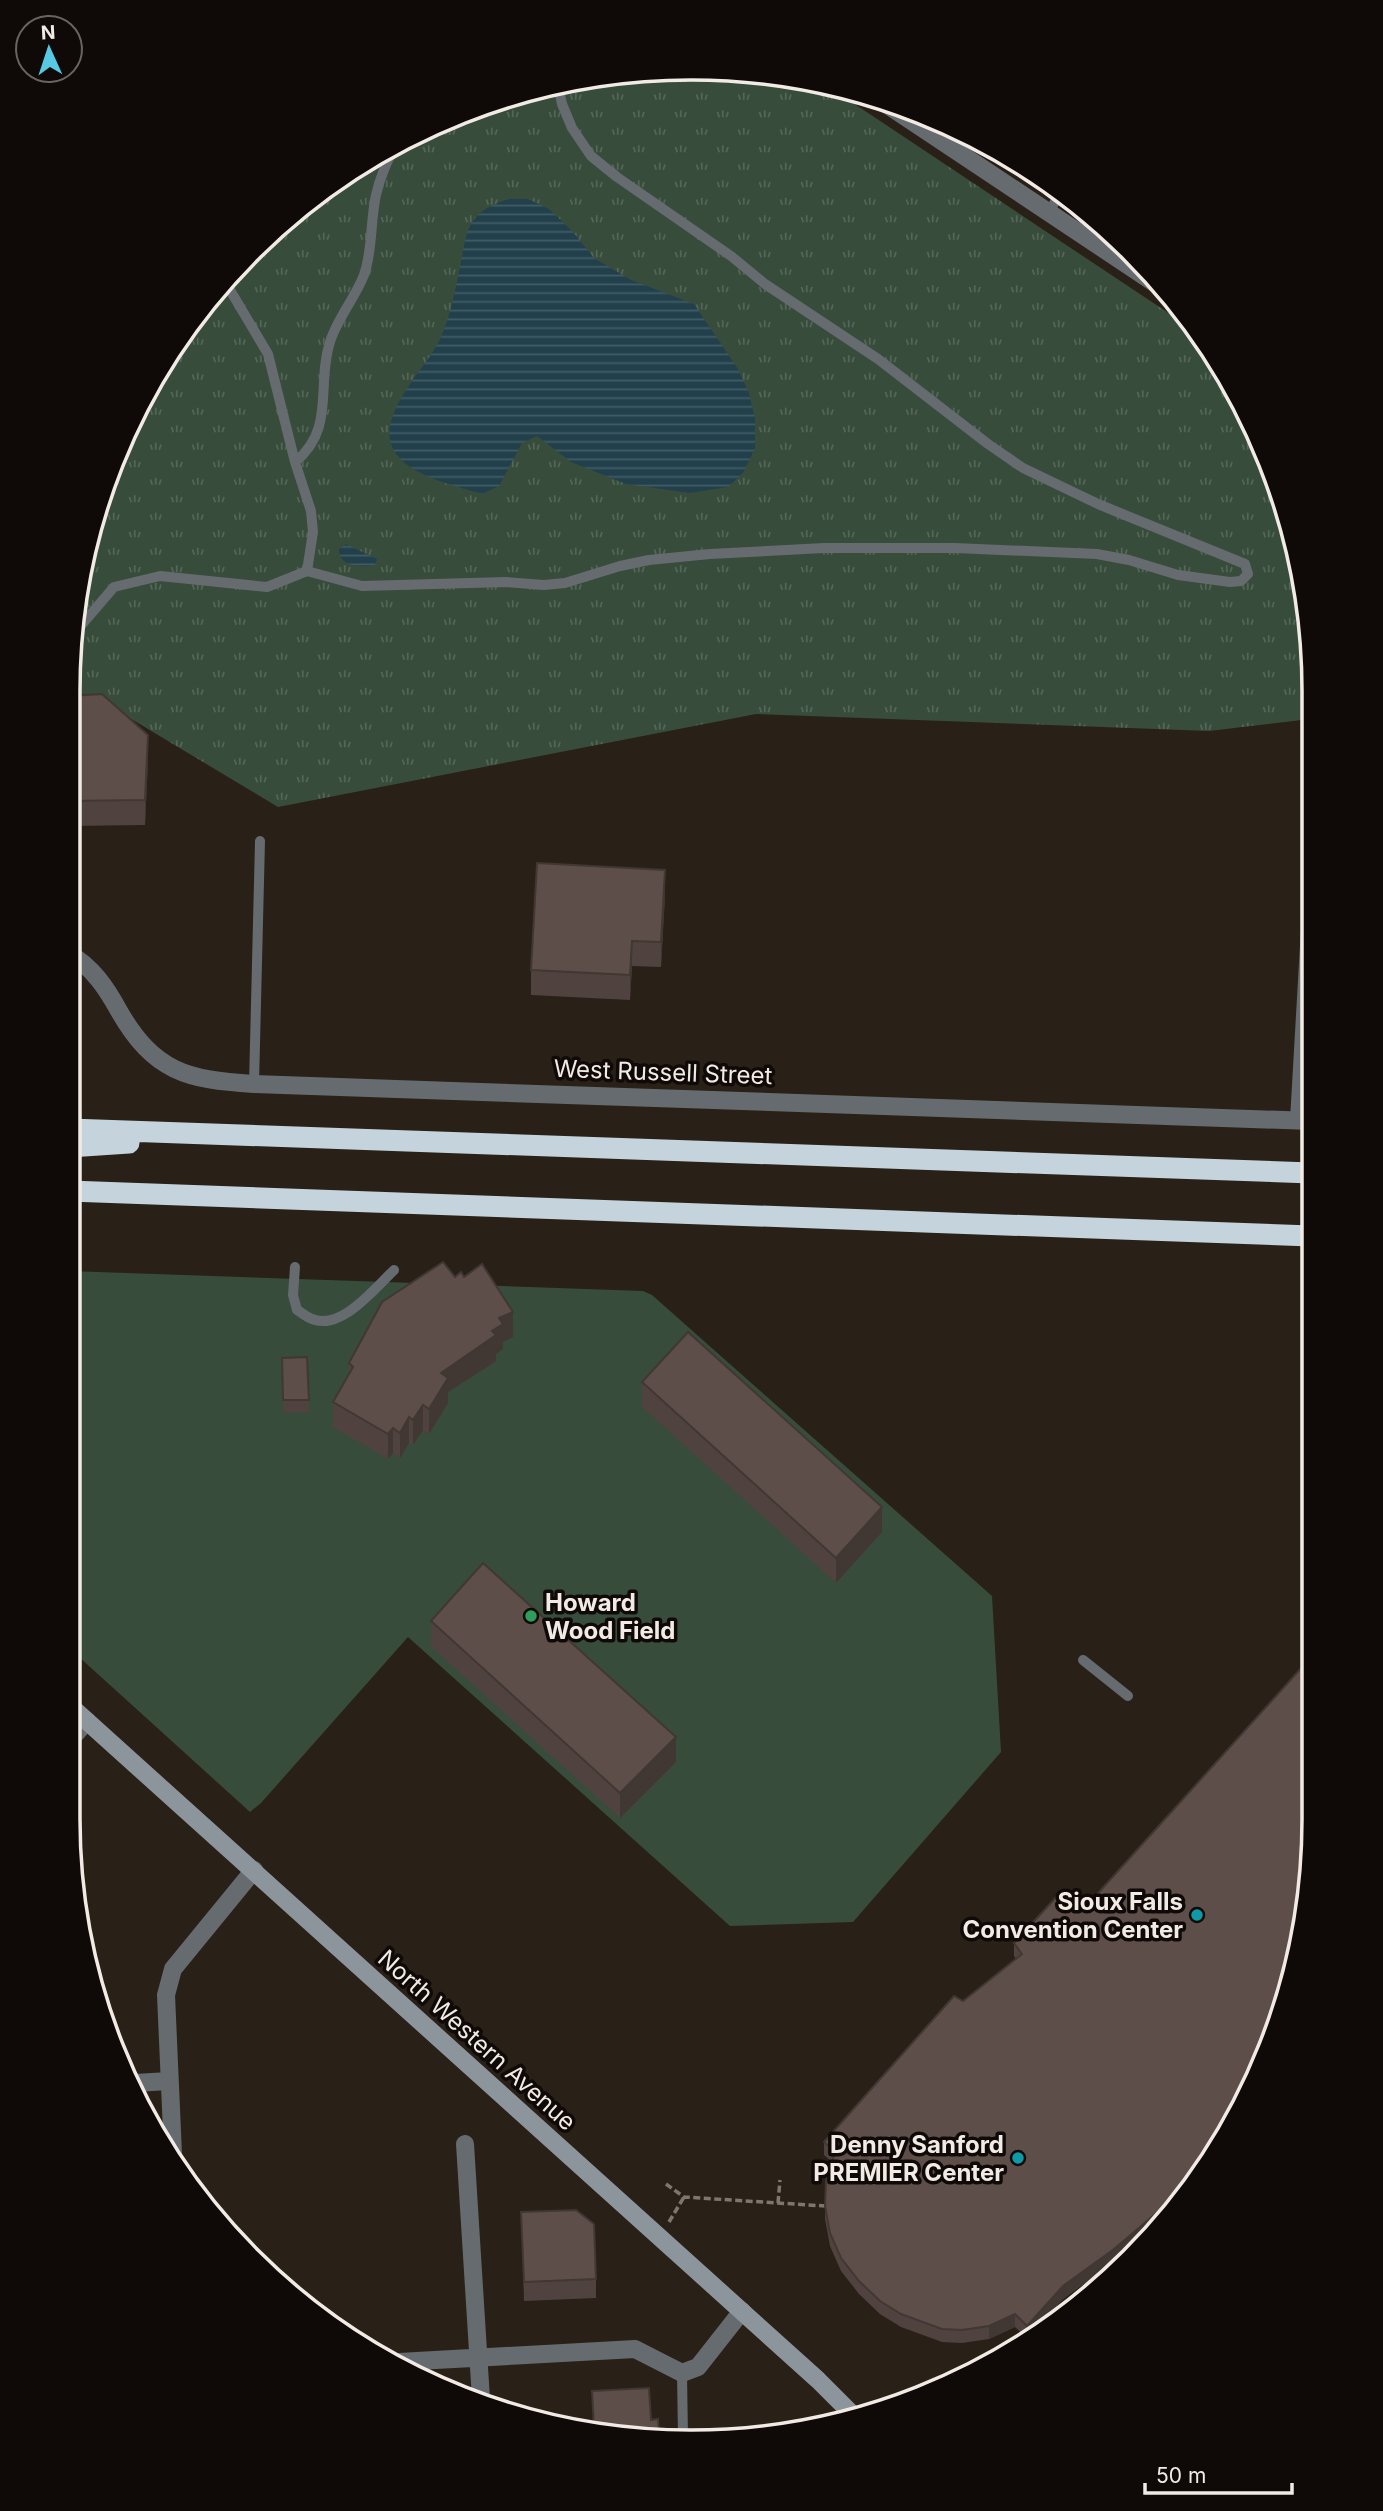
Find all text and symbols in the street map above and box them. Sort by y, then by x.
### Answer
north arrow [14,14,84,84]
text: N [40,21,56,44]
street label: West Russell Street [553,1054,773,1090]
place label: Howard Wood Field [545,1588,675,1645]
marker: Howard Wood Field [523,1608,539,1624]
place label: Sioux Falls Convention Center [963,1887,1183,1944]
marker: Sioux Falls Convention Center [1189,1907,1205,1923]
street label: North Western Avenue [372,1944,582,2136]
place label: Denny Sanford PREMIER Center [813,2130,1004,2187]
marker: Denny Sanford PREMIER Center [1010,2150,1026,2166]
scale bar [1145,2452,1292,2496]
text: 50 m [1156,2463,1206,2488]

